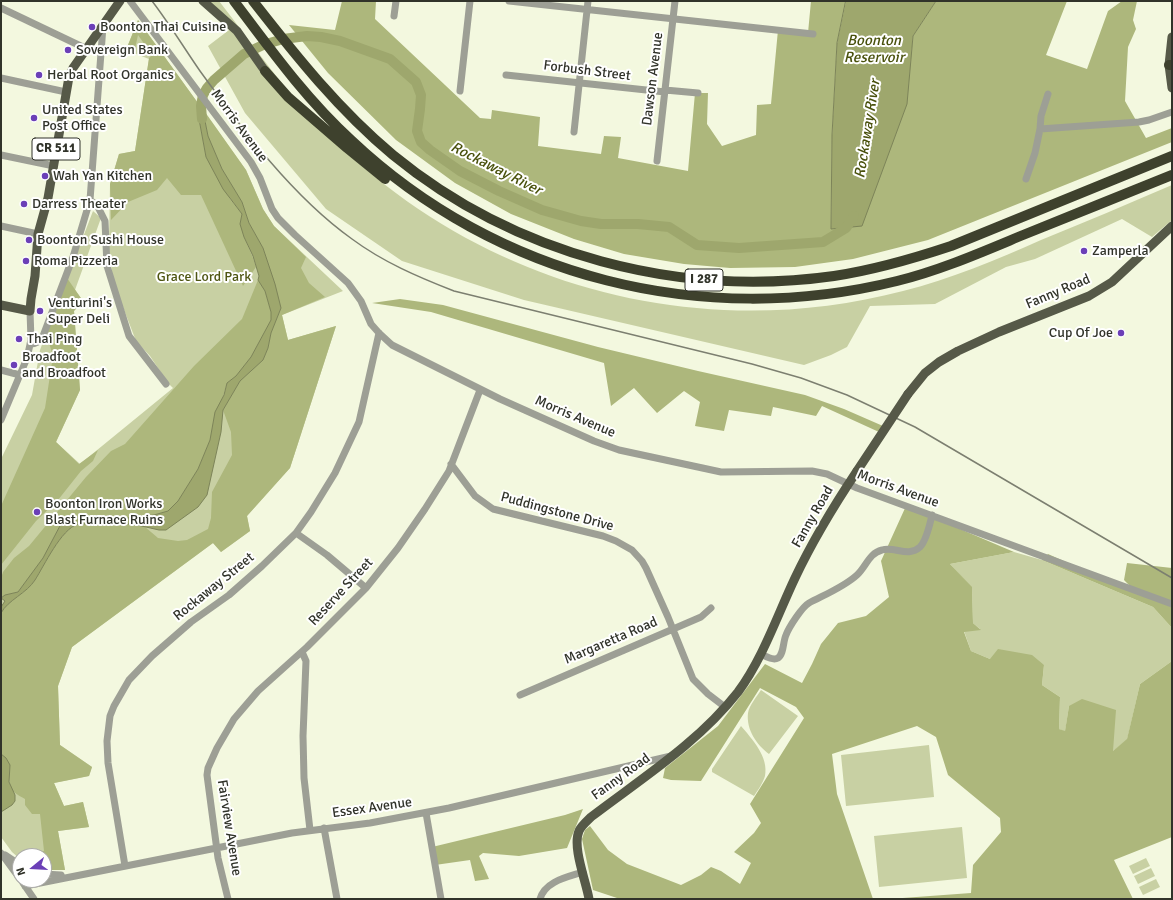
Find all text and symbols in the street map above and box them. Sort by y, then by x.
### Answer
place label: Boonton Thai Cuisine [100,19,226,35]
marker: Boonton Thai Cuisine [87,22,97,32]
street label: Dawson Avenue [639,31,667,127]
water label: Boonton Reservoir [844,32,904,67]
place label: Sovereign Bank [76,42,168,58]
marker: Sovereign Bank [63,45,73,55]
street label: Forbush Street [542,57,632,85]
place label: Herbal Root Organics [47,67,174,83]
marker: Herbal Root Organics [34,70,44,80]
water label: Rockaway River [851,78,885,180]
street label: Morris Avenue [207,86,271,166]
place label: United States Post Office [42,102,123,134]
marker: United States Post Office [29,113,39,123]
road number: CR 511 [32,138,80,160]
water label: Rockaway River [448,138,544,200]
place label: Wah Yan Kitchen [53,168,152,184]
marker: Wah Yan Kitchen [40,171,50,181]
place label: Darress Theater [32,196,126,212]
marker: Darress Theater [19,199,29,209]
place label: Boonton Sushi House [37,232,164,248]
marker: Boonton Sushi House [24,235,34,245]
place label: Zamperla [1092,243,1149,259]
marker: Zamperla [1079,246,1089,256]
place label: Roma Pizzeria [34,253,118,269]
marker: Roma Pizzeria [21,256,31,266]
park label: Grace Lord Park [157,269,251,285]
road number: I 287 [685,269,723,291]
street label: Fanny Road [1023,271,1093,313]
place label: Venturini's Super Deli [48,295,112,328]
marker: Venturini's Super Deli [35,306,45,316]
place label: Cup Of Joe [1049,325,1113,341]
marker: Cup Of Joe [1116,328,1126,338]
place label: Thai Ping [27,331,82,347]
marker: Thai Ping [14,334,24,344]
place label: Broadfoot and Broadfoot [22,349,106,382]
marker: Broadfoot and Broadfoot [9,360,19,370]
street label: Morris Avenue [532,392,618,442]
street label: Morris Avenue [855,466,941,512]
street label: Fanny Road [789,483,837,551]
street label: Puddingstone Drive [499,489,615,535]
place label: Boonton Iron Works Blast Furnace Ruins [45,496,163,528]
marker: Boonton Iron Works Blast Furnace Ruins [32,507,42,517]
street label: Rockaway Street [170,549,258,625]
street label: Reserve Street [305,555,377,629]
street label: Margaretta Road [562,614,660,668]
street label: Fanny Road [588,750,654,804]
street label: Fairview Avenue [213,779,245,877]
street label: Essex Avenue [331,794,413,822]
north arrow [12,848,52,888]
text: N [14,866,28,877]

